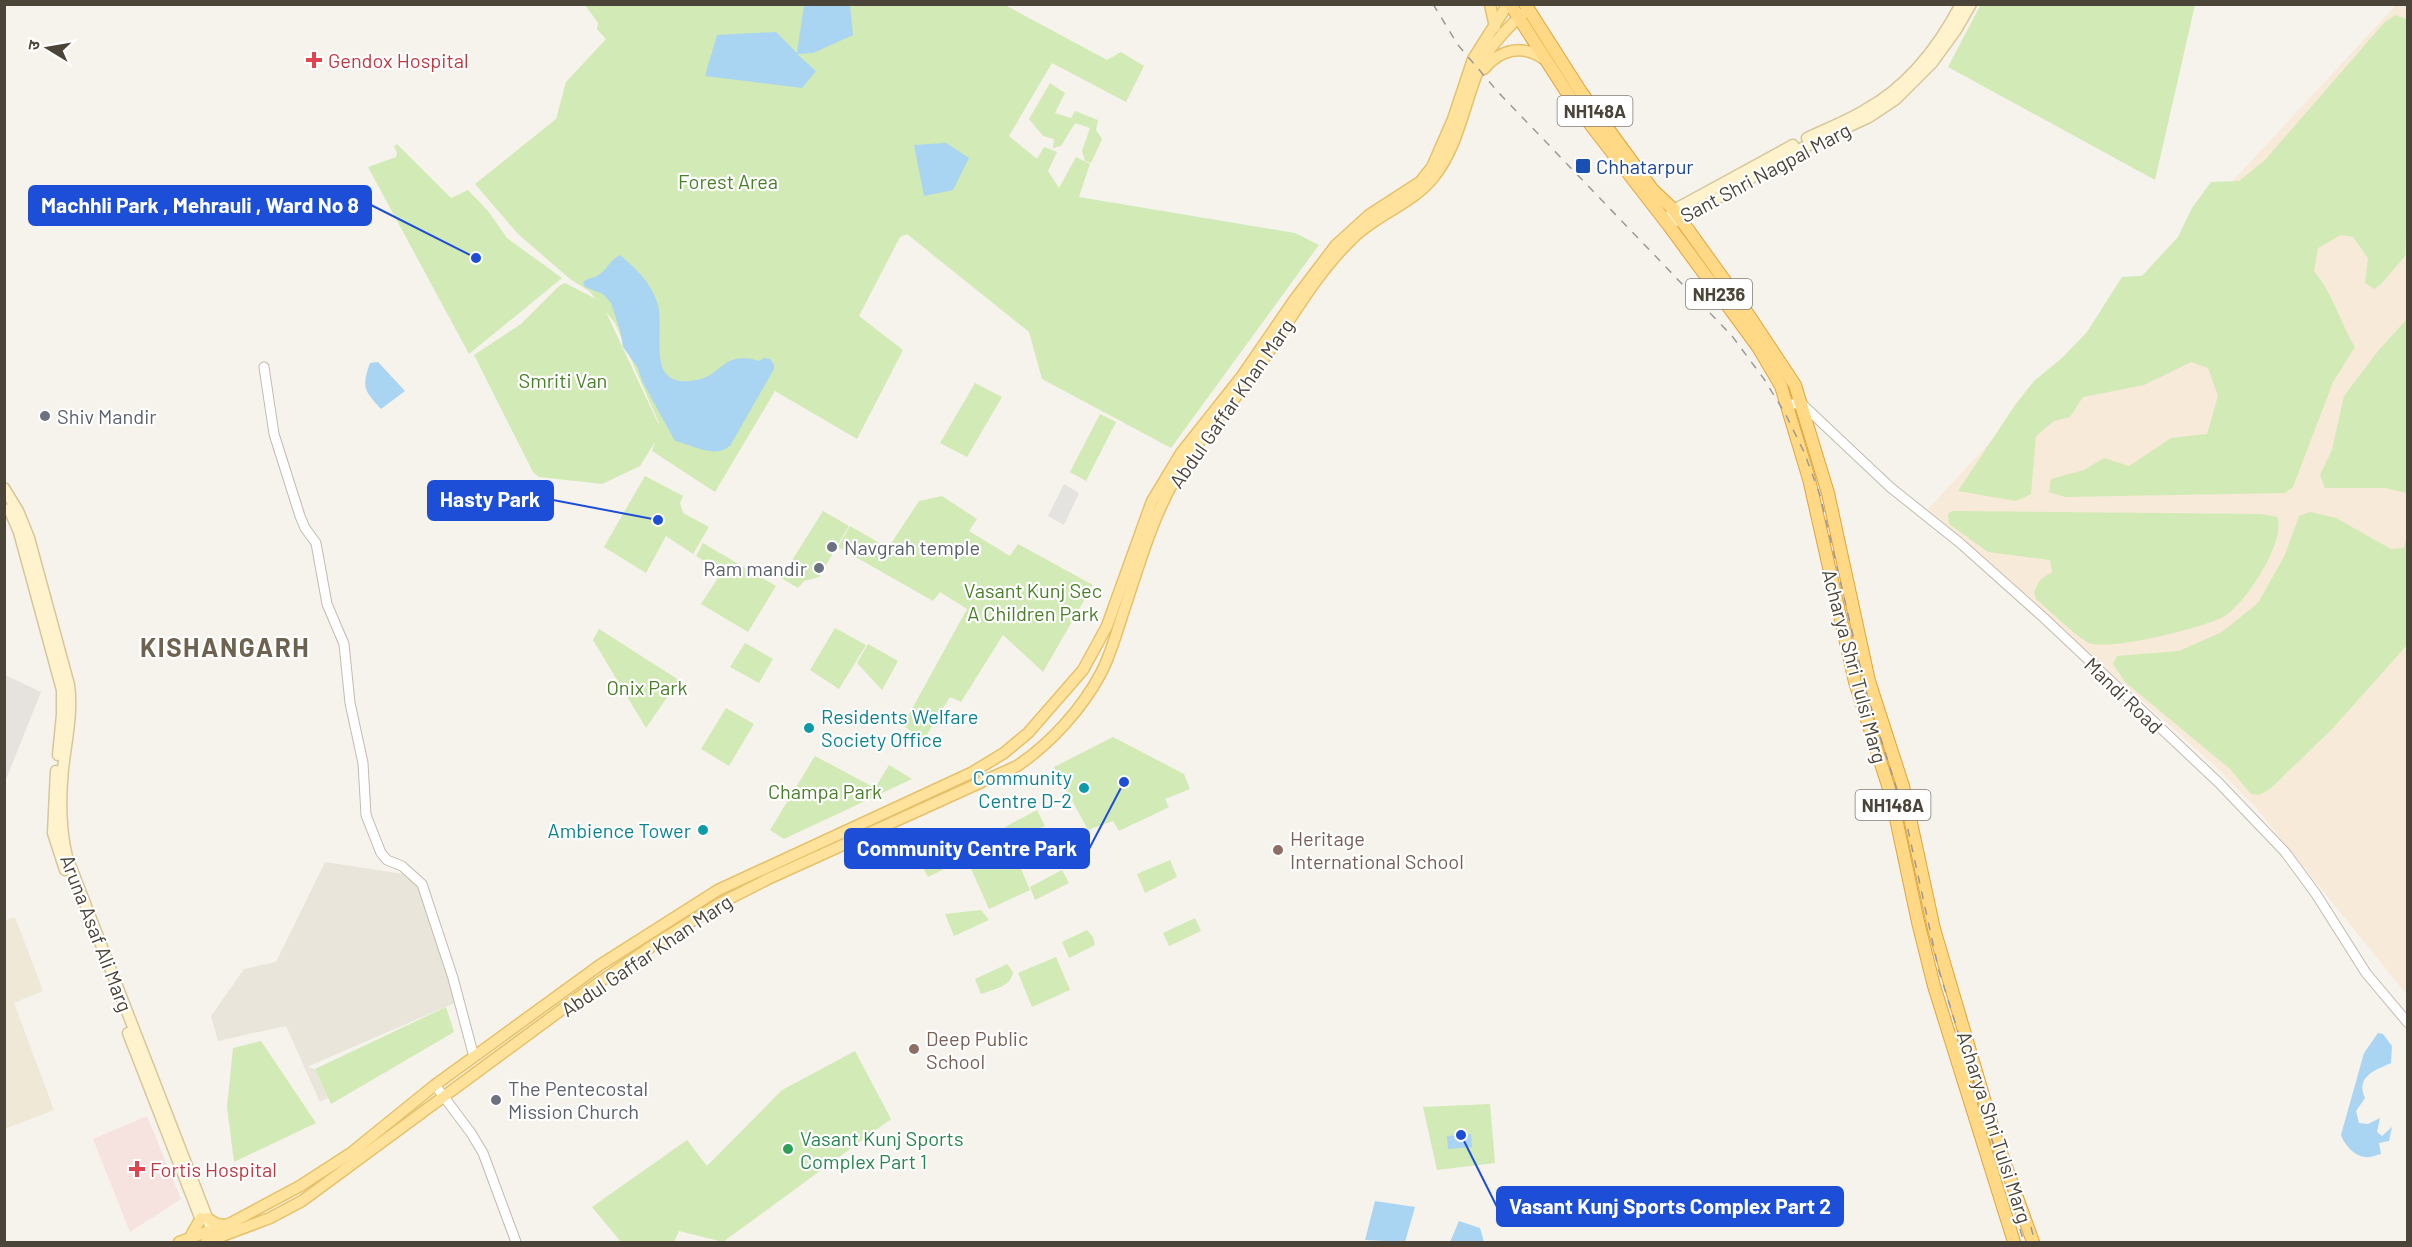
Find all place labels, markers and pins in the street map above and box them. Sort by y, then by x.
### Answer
place label: Gendox Hospital [328,48,469,72]
marker: Gendox Hospital [305,51,323,69]
place label: Chhatarpur [1596,154,1694,178]
marker: Chhatarpur [1574,157,1592,175]
callout: Machhli Park , Mehrauli , Ward No 8 [29,186,371,225]
place label: Shiv Mandir [57,404,157,428]
marker: Shiv Mandir [38,409,52,423]
callout: Hasty Park [428,481,553,520]
place label: Navgrah temple [844,535,980,559]
marker: Navgrah temple [825,540,839,554]
place label: Ram mandir [703,556,807,580]
marker: Ram mandir [812,561,826,575]
place label: Residents Welfare Society Office [821,704,978,751]
marker: Residents Welfare Society Office [802,721,816,735]
place label: Community Centre D-2 [973,765,1072,812]
marker: Community Centre D-2 [1077,781,1091,795]
place label: Ambience Tower [548,818,691,842]
marker: Ambience Tower [696,823,710,837]
place label: Heritage International School [1290,826,1464,873]
callout: Community Centre Park [845,829,1089,868]
marker: Heritage International School [1271,843,1285,857]
place label: Deep Public School [926,1026,1028,1073]
marker: Deep Public School [907,1042,921,1056]
place label: The Pentecostal Mission Church [508,1076,648,1123]
marker: The Pentecostal Mission Church [489,1093,503,1107]
place label: Vasant Kunj Sports Complex Part 1 [800,1126,964,1173]
marker: Vasant Kunj Sports Complex Part 1 [781,1142,795,1156]
place label: Fortis Hospital [150,1157,277,1181]
marker: Fortis Hospital [128,1160,146,1178]
callout: Vasant Kunj Sports Complex Part 2 [1497,1187,1843,1226]

